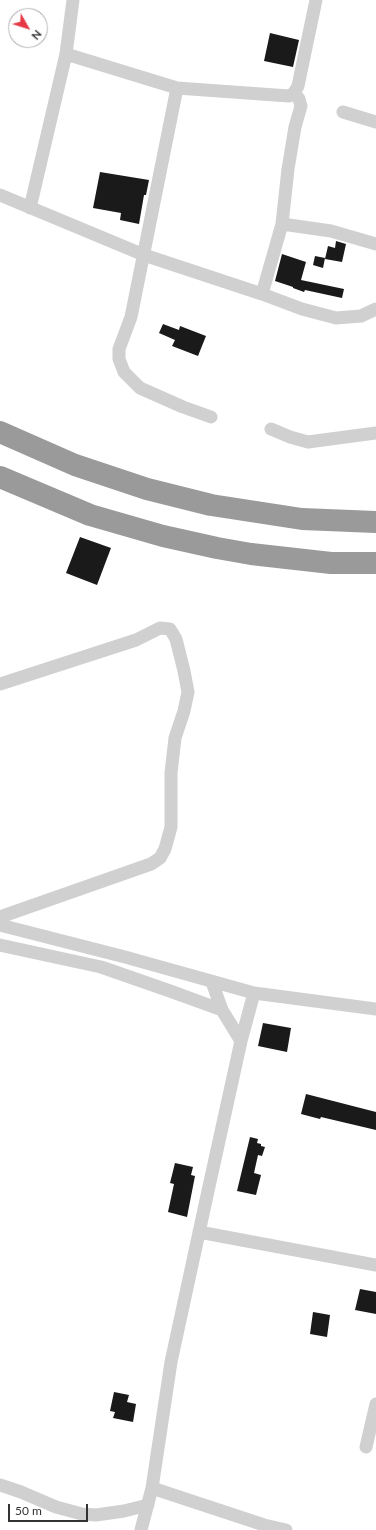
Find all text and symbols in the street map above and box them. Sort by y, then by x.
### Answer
north arrow [8,8,48,48]
text: N [29,28,45,43]
scale bar [10,1496,90,1522]
text: 50 m [15,1503,42,1518]

